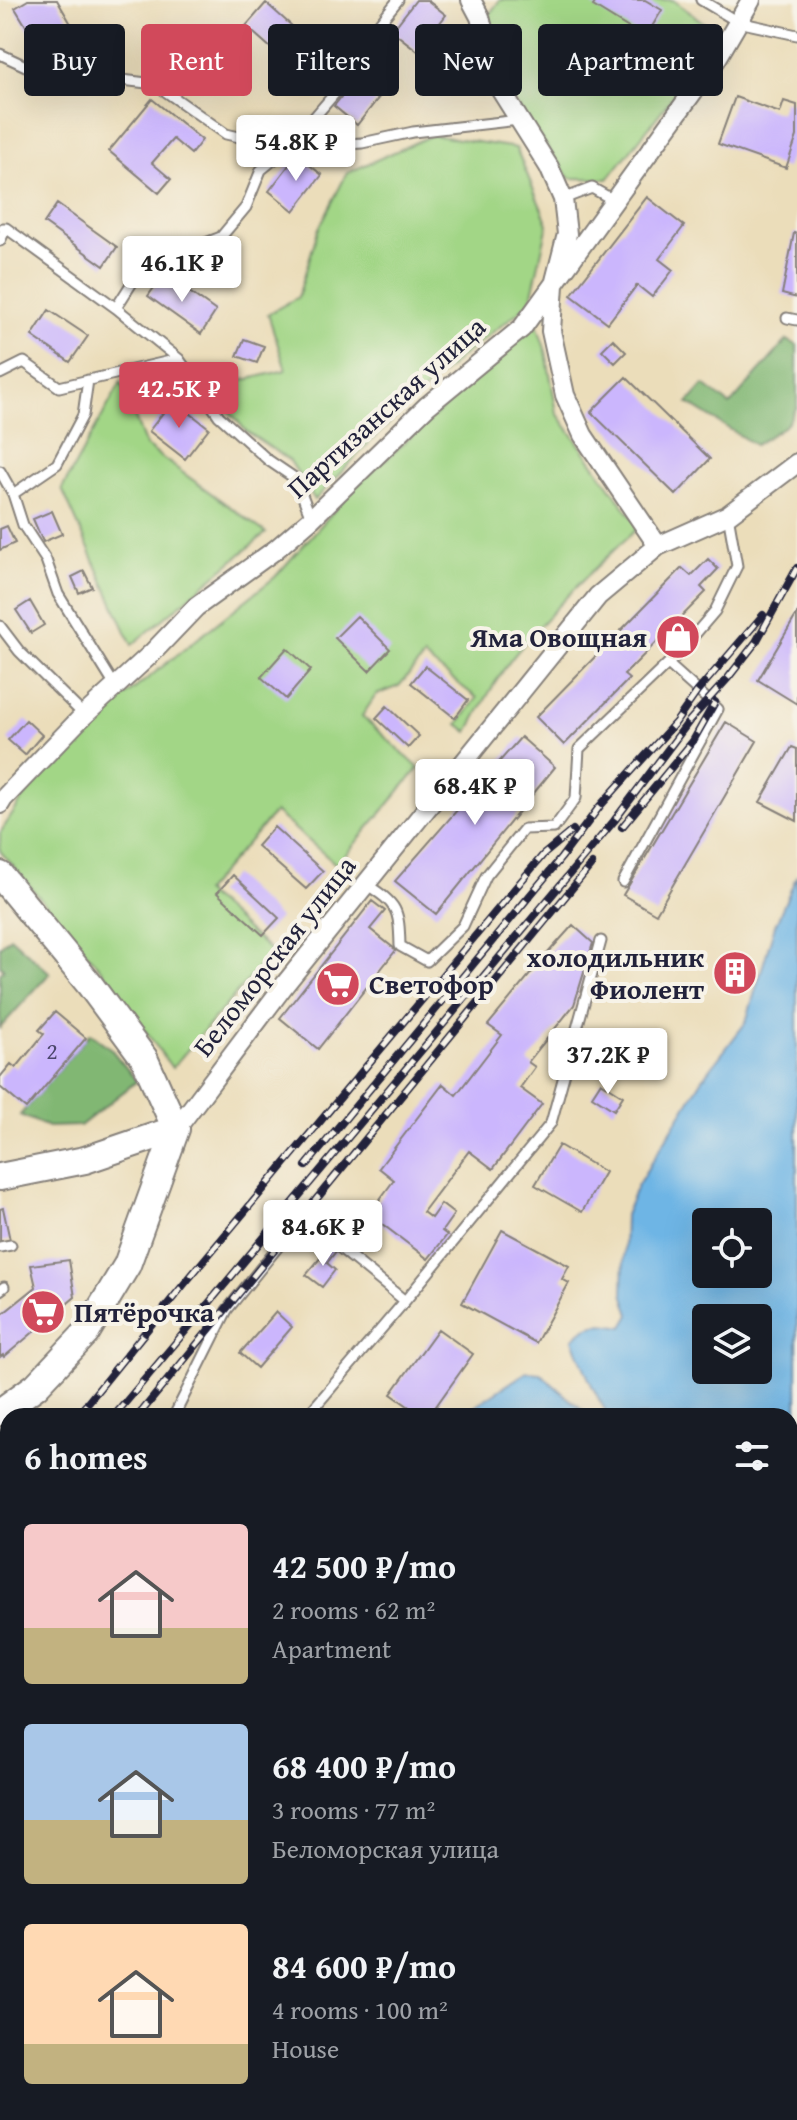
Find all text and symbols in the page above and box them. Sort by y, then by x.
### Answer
chip: Buy [24,24,125,96]
chip: Rent [141,24,252,96]
chip: Filters [268,24,399,96]
chip: New [415,24,522,96]
chip: Apartment [538,24,723,96]
pin: 54.8K ₽ [222,115,370,183]
text: 54.8K ₽ [254,121,338,160]
pin: 46.1K ₽ [108,236,256,304]
text: 46.1K ₽ [140,242,224,281]
street label: Партизанская улица [277,306,495,507]
pin: 42.5K ₽ [105,362,253,430]
text: 42.5K ₽ [137,368,221,407]
shop icon: Яма Овощная [654,613,702,661]
place label: Яма Овощная [469,616,647,657]
pin: 68.4K ₽ [401,759,549,827]
text: 68.4K ₽ [433,765,517,804]
street label: Беломорская улица [182,846,365,1065]
place label: холодильник Фиолент [527,936,705,1009]
building icon: холодильник Фиолент [711,949,759,997]
supermarket icon: Светофор [314,960,362,1008]
place label: Светофор [369,963,494,1004]
pin: 37.2K ₽ [534,1028,682,1096]
house number: 2 [46,1033,58,1068]
text: 37.2K ₽ [566,1034,650,1073]
pin: 84.6K ₽ [249,1200,397,1268]
text: 84.6K ₽ [281,1206,365,1245]
map controls [692,1208,772,1384]
button: locate [692,1208,772,1288]
supermarket icon: Пятёрочка [19,1288,67,1336]
place label: Пятёрочка [74,1291,215,1332]
button: layers [692,1304,772,1384]
text: 6 homes [24,1432,148,1481]
icon: filters [730,1434,774,1478]
text: 42 500 ₽/mo [272,1541,456,1590]
icon: home [88,1556,184,1652]
text: 2 rooms · 62 m² [272,1590,435,1629]
text: Apartment [272,1629,391,1668]
text: 68 400 ₽/mo [272,1741,456,1790]
icon: home [88,1756,184,1852]
text: 3 rooms · 77 m² [272,1790,435,1829]
text: Беломорская улица [272,1829,499,1868]
text: 84 600 ₽/mo [272,1941,456,1990]
icon: home [88,1956,184,2052]
text: 4 rooms · 100 m² [272,1990,448,2029]
text: House [272,2029,339,2068]

